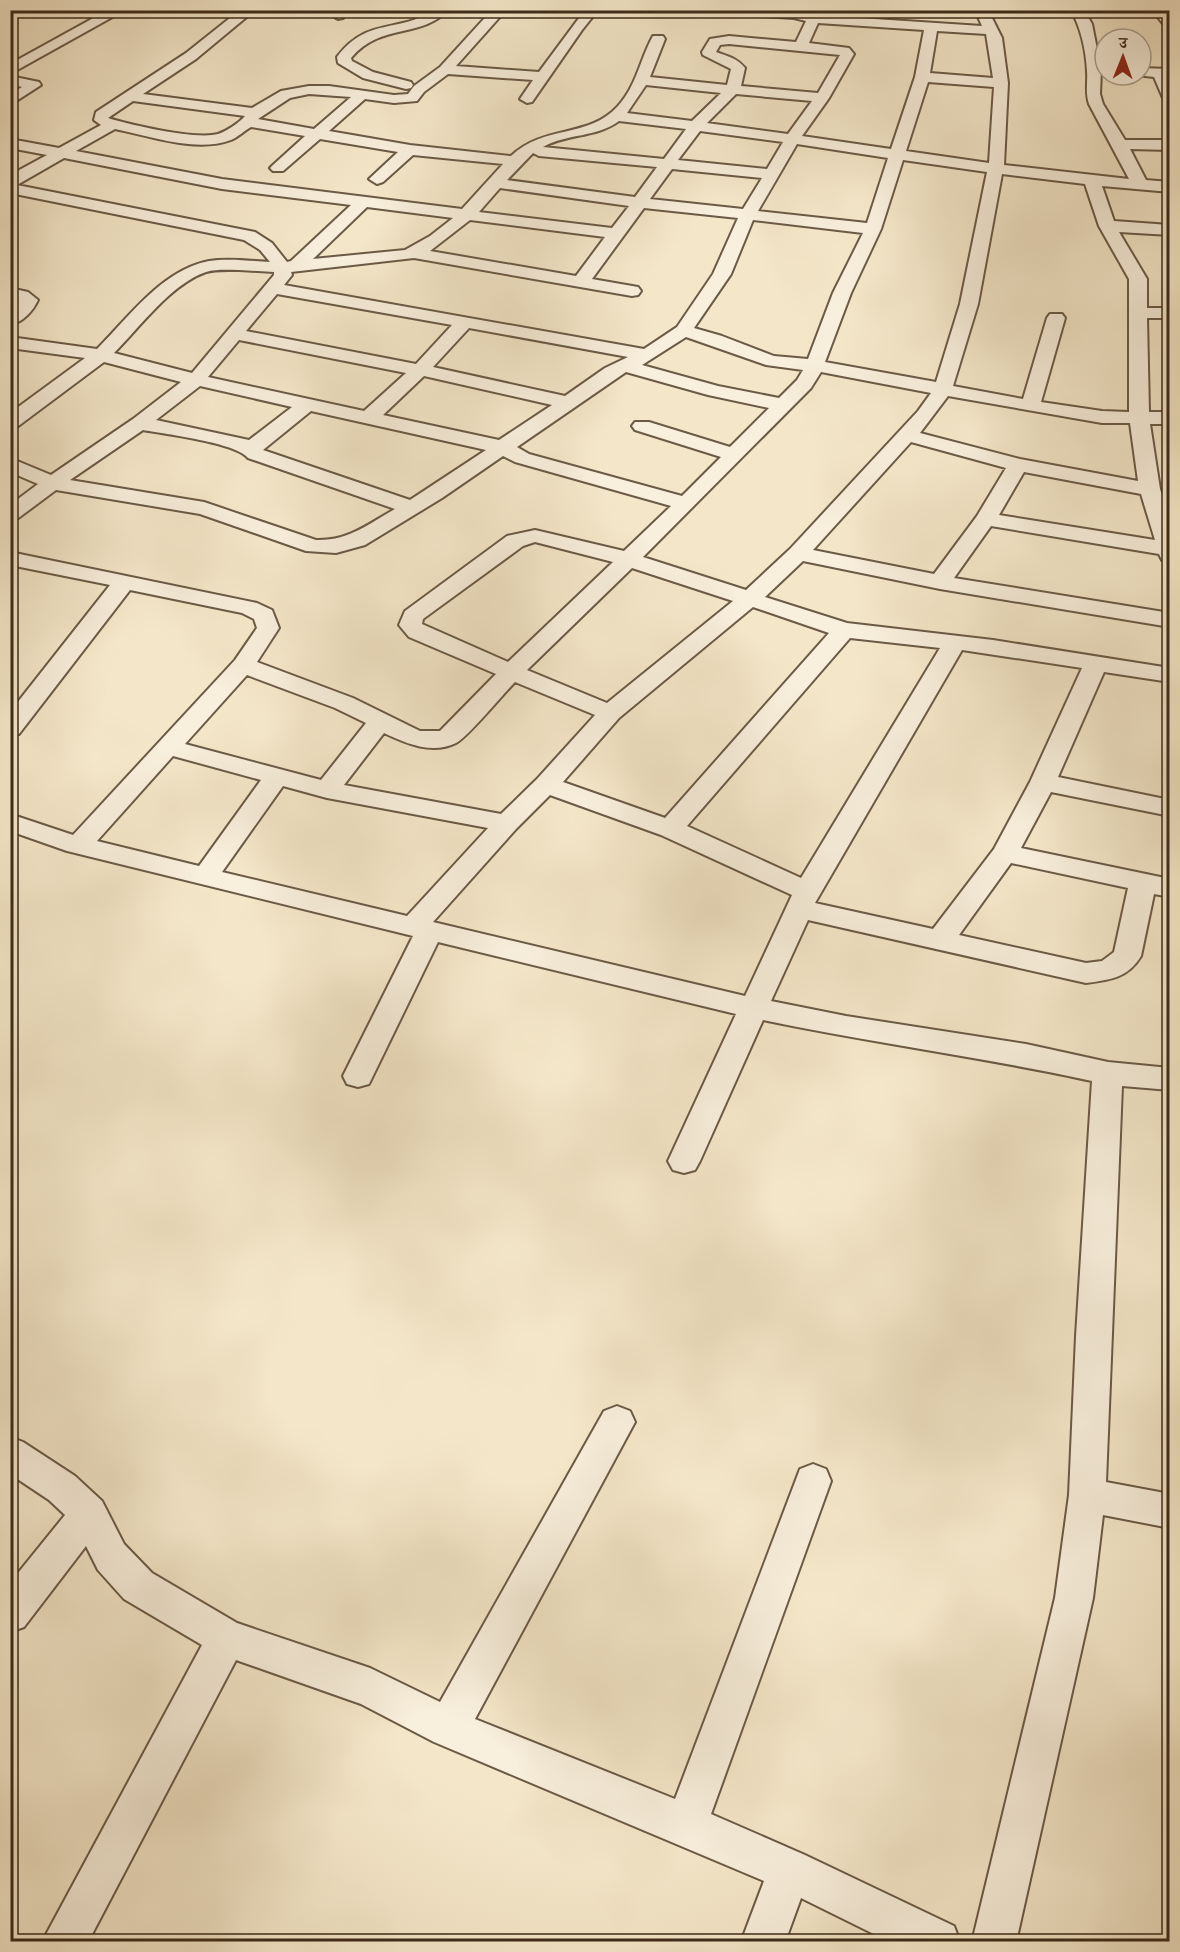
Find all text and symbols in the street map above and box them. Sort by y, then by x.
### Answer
north arrow [1093,27,1153,87]
text: उ [1118,33,1129,55]

